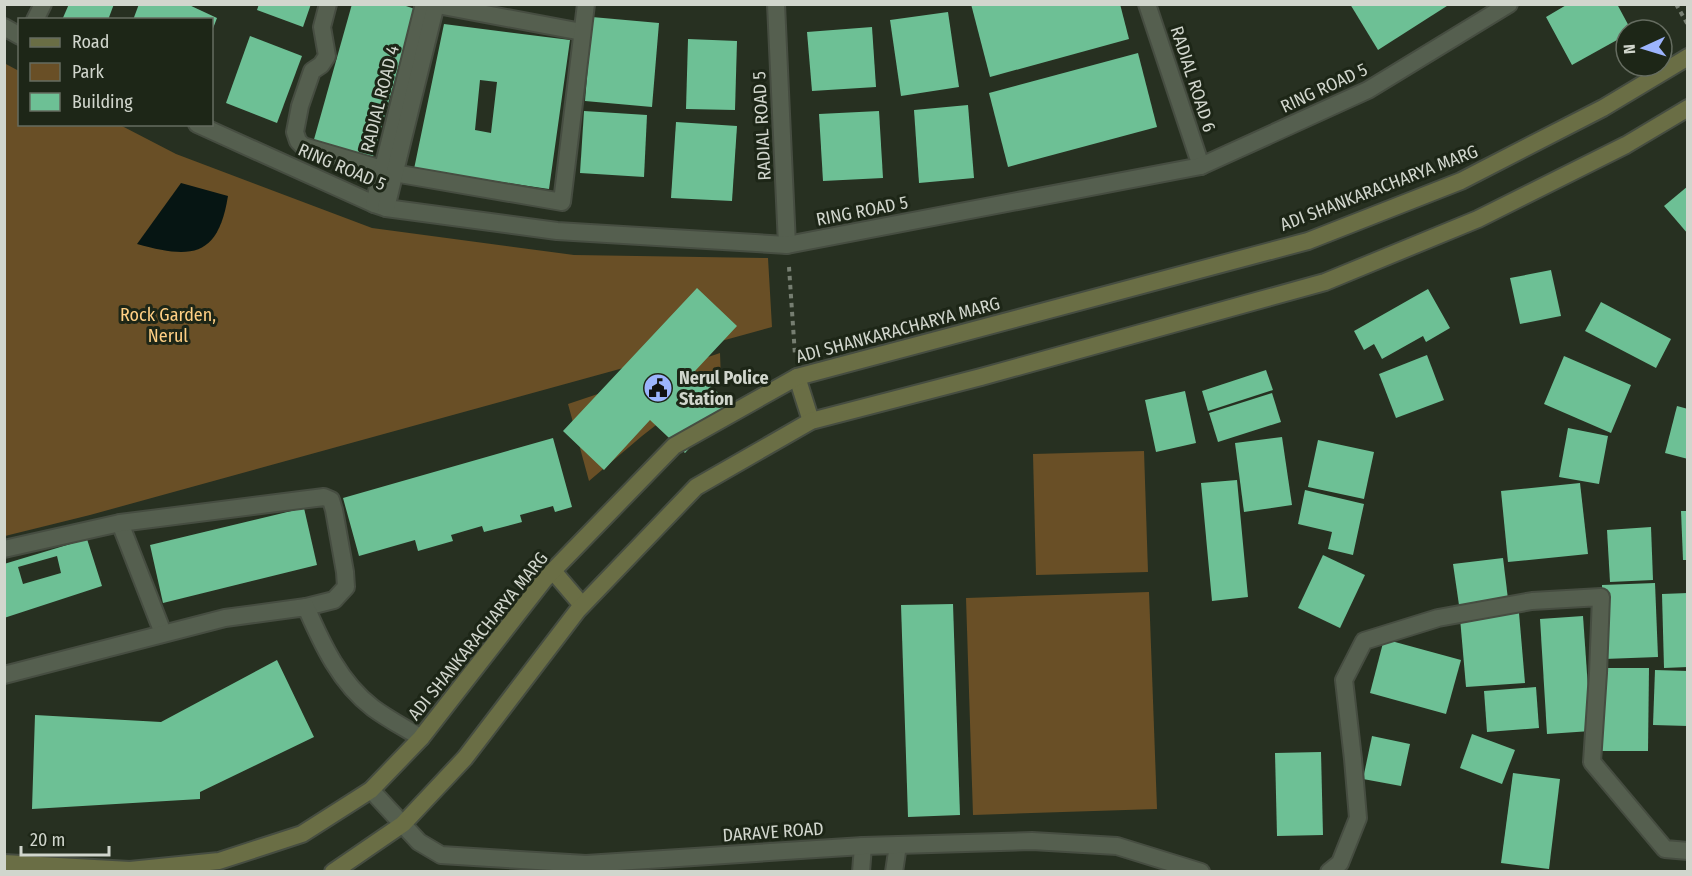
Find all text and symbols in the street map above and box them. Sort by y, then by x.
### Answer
legend [18,18,213,126]
north arrow [1614,18,1674,78]
street label: RADIAL ROAD 6 [1166,23,1220,135]
text: Road [72,31,109,53]
street label: RADIAL ROAD 4 [356,43,404,155]
text: N [1620,44,1639,54]
street label: RING ROAD 5 [1277,58,1371,118]
text: Park [72,61,105,83]
street label: RADIAL ROAD 5 [748,71,776,181]
text: Building [72,91,133,113]
street label: RING ROAD 5 [295,139,389,195]
street label: ADI SHANKARACHARYA MARG [1277,140,1481,236]
street label: RING ROAD 5 [814,191,910,231]
street label: ADI SHANKARACHARYA MARG [794,292,1002,368]
park label: Rock Garden, Nerul [120,304,216,347]
place label: Nerul Police Station [679,367,769,410]
public building icon: Nerul Police Station [642,372,674,404]
street label: ADI SHANKARACHARYA MARG [403,547,553,725]
street label: DARAVE ROAD [722,817,824,847]
scale bar [21,819,110,857]
text: 20 m [30,829,65,851]

